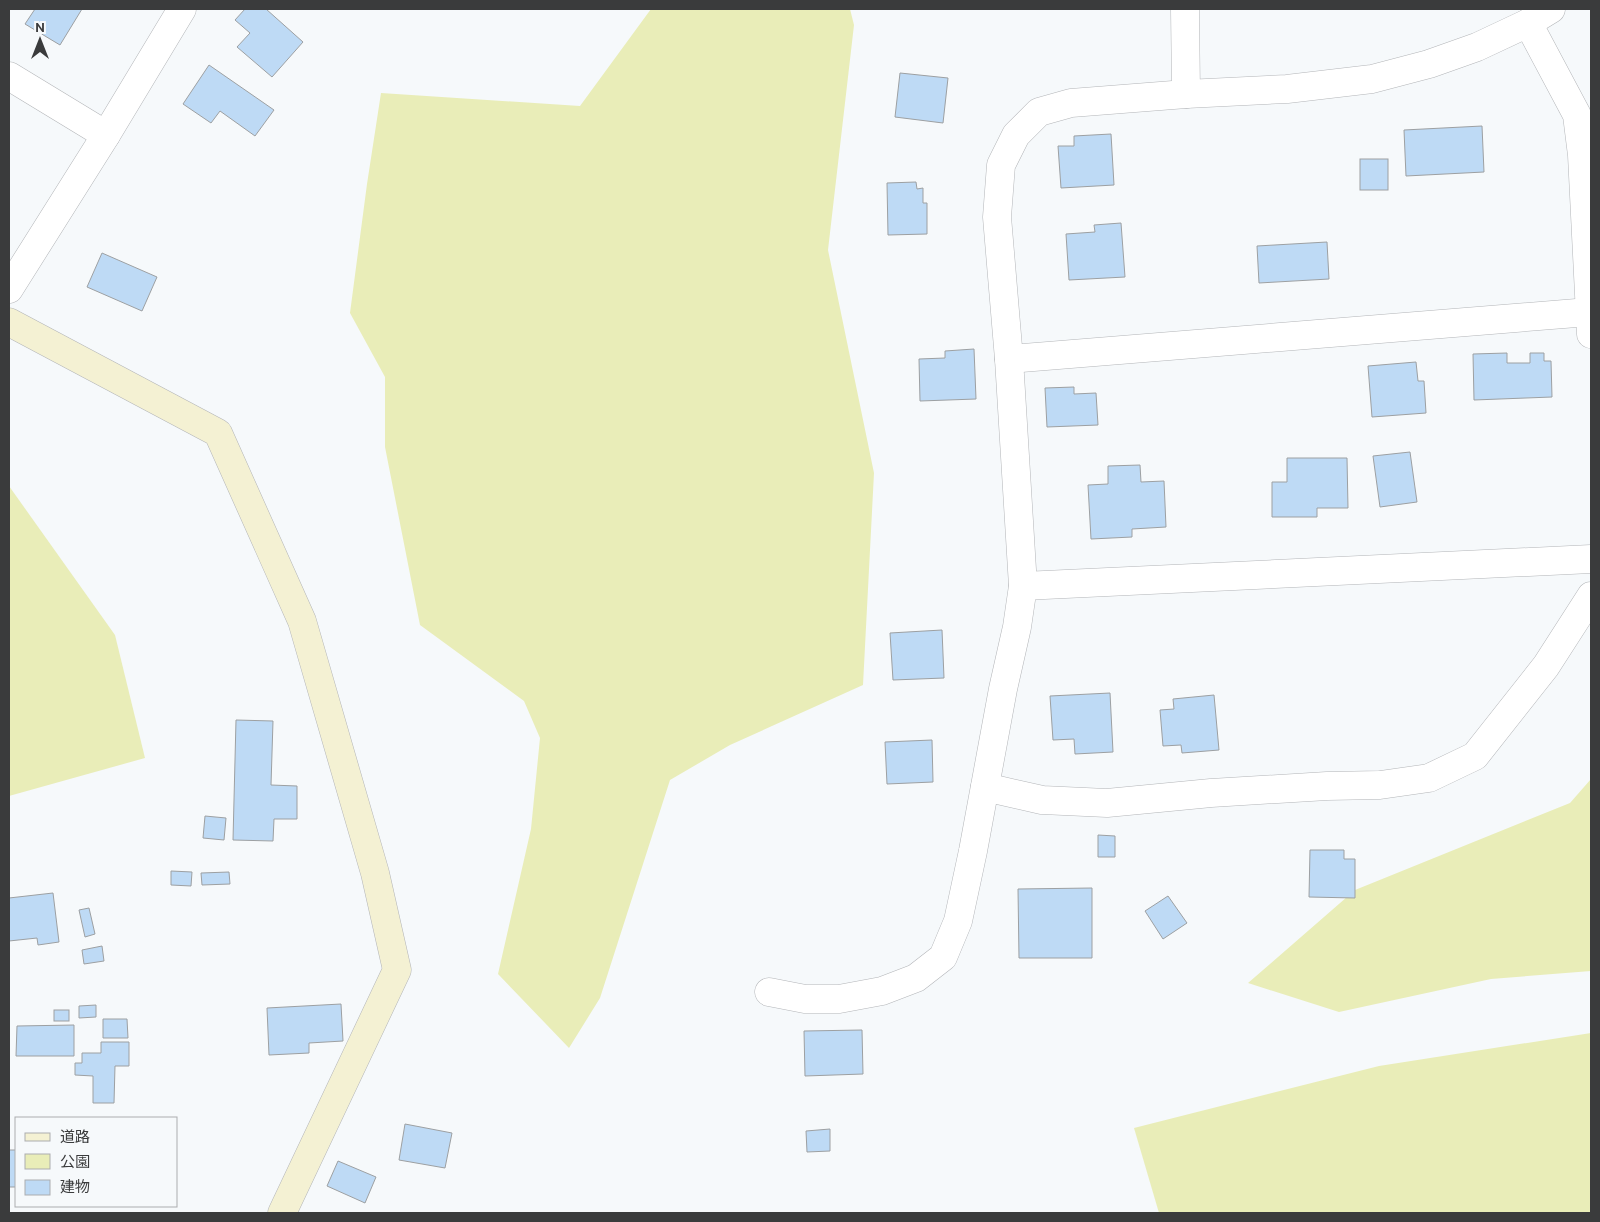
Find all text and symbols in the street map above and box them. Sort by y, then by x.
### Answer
north arrow [15,15,65,65]
text: N [35,20,45,37]
legend [15,1117,178,1207]
text: 道路 [60,1129,90,1148]
text: 公園 [60,1154,90,1173]
text: 建物 [60,1179,90,1198]

